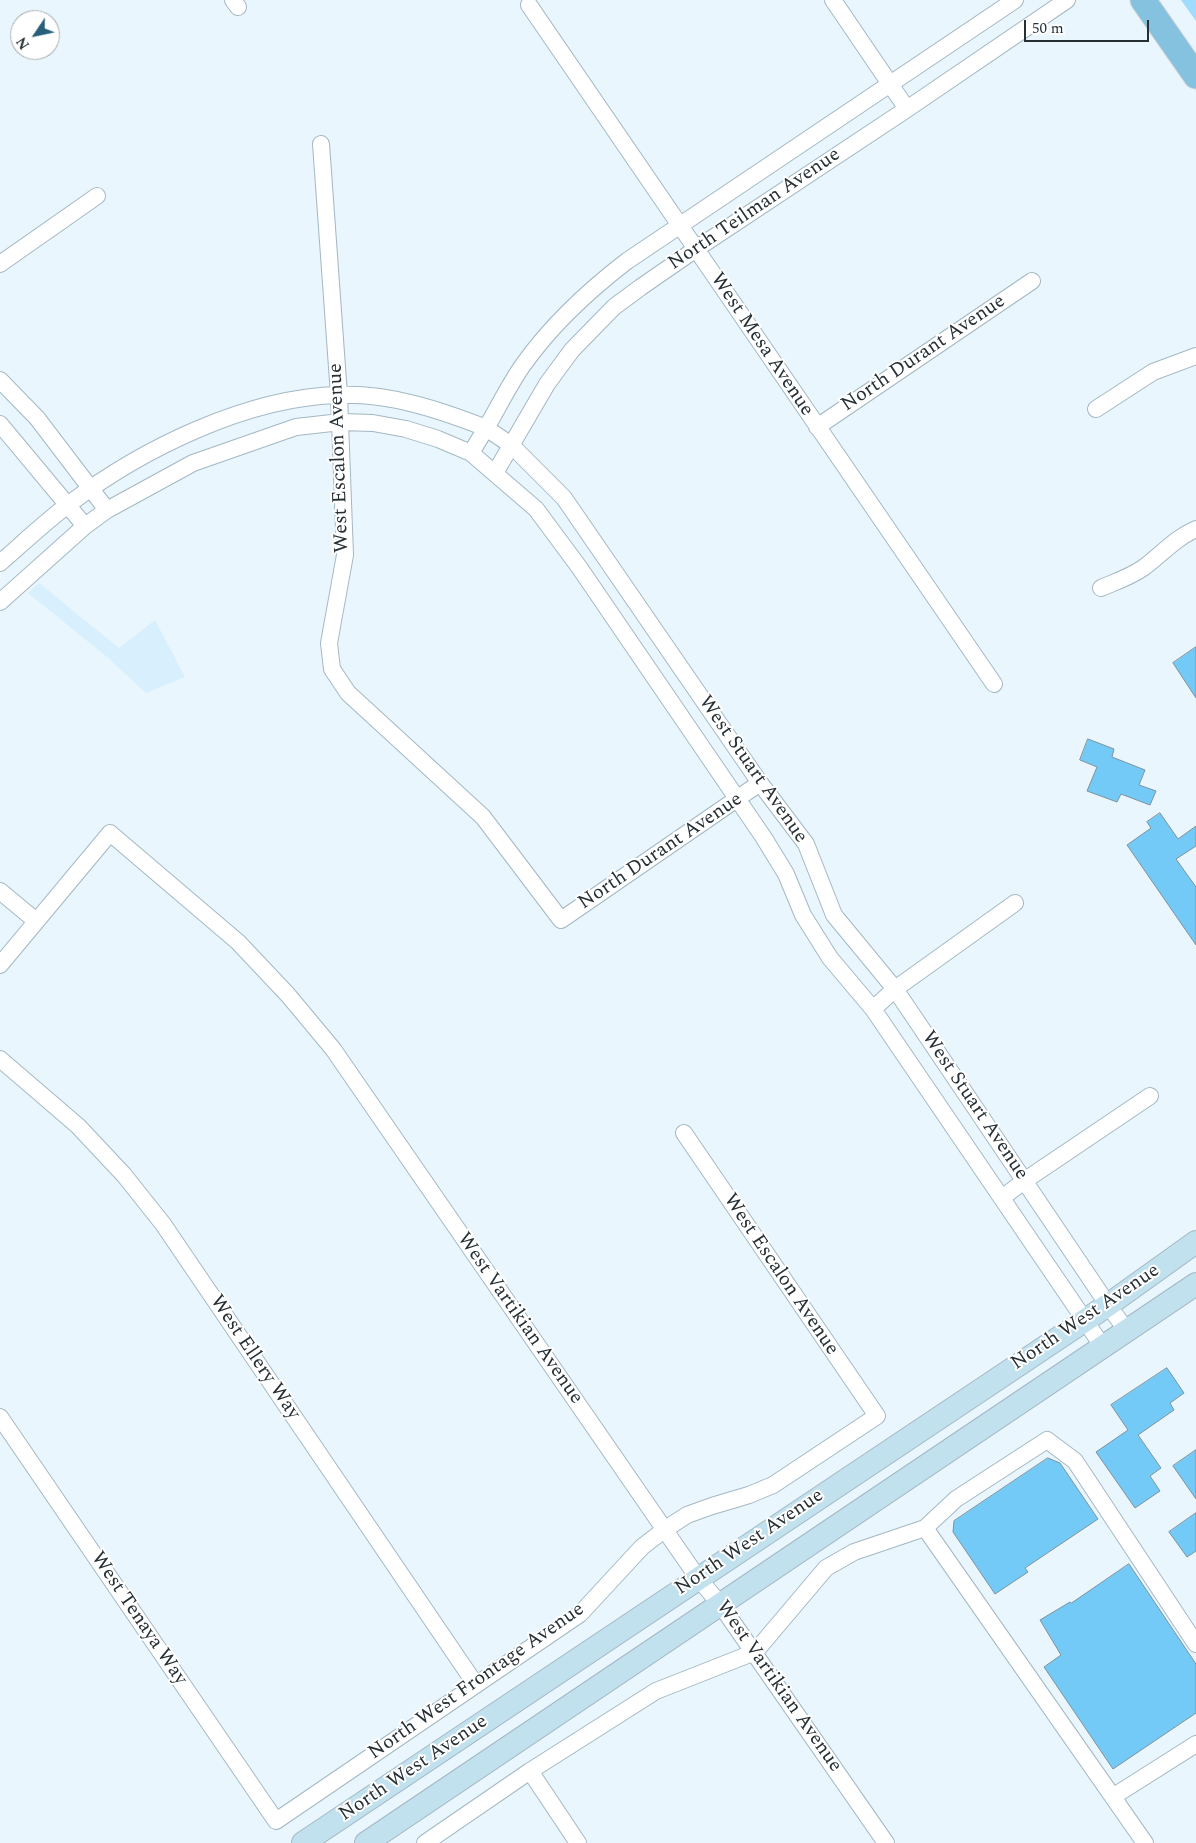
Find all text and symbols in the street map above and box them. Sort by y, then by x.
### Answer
north arrow [10,10,60,60]
scale bar [1026,10,1151,42]
text: 50 m [1032,17,1064,40]
text: N [11,32,35,54]
street label: North Teilman Avenue [664,143,846,277]
street label: West Mesa Avenue [704,269,818,421]
street label: North Durant Avenue [837,290,1011,418]
street label: West Escalon Avenue [325,363,355,553]
street label: West Stuart Avenue [692,692,812,848]
street label: North Durant Avenue [574,788,748,916]
street label: West Stuart Avenue [915,1027,1033,1185]
street label: West Escalon Avenue [717,1190,843,1360]
street label: West Vartikian Avenue [451,1229,587,1409]
street label: North West Avenue [1007,1259,1165,1377]
street label: West Ellery Way [204,1291,304,1425]
street label: North West Avenue [671,1484,829,1602]
street label: West Tenaya Way [85,1548,191,1690]
street label: West Vartikian Avenue [710,1597,846,1777]
street label: North West Frontage Avenue [364,1598,590,1766]
street label: North West Avenue [335,1710,493,1828]

